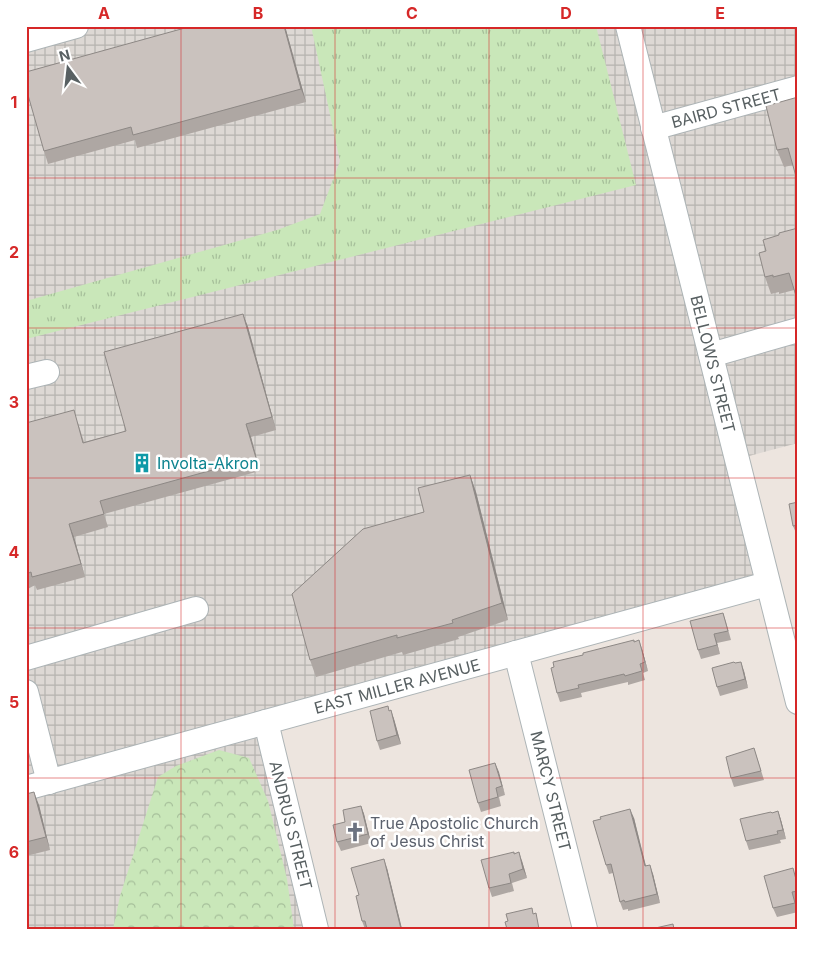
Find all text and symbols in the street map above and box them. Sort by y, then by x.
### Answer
text: A [98,3,110,23]
text: B [253,3,263,23]
text: C [406,3,418,23]
text: D [560,3,572,23]
text: E [715,3,725,23]
north arrow [42,42,92,92]
text: N [57,45,72,65]
street label: BAIRD STREET [669,84,783,132]
text: 1 [11,92,17,112]
text: 2 [9,242,19,262]
street label: BELLOWS STREET [686,293,740,435]
text: 3 [9,392,19,412]
building icon: Involta-Akron [131,452,153,474]
place label: Involta-Akron [157,453,259,473]
text: 4 [9,542,20,562]
street label: EAST MILLER AVENUE [312,654,482,718]
text: 5 [9,692,19,712]
street label: MARCY STREET [526,729,576,853]
street label: ANDRUS STREET [265,759,317,891]
place label: True Apostolic Church of Jesus Christ [370,813,539,851]
church icon: True Apostolic Church of Jesus Christ [344,821,366,843]
text: 6 [9,842,19,862]

